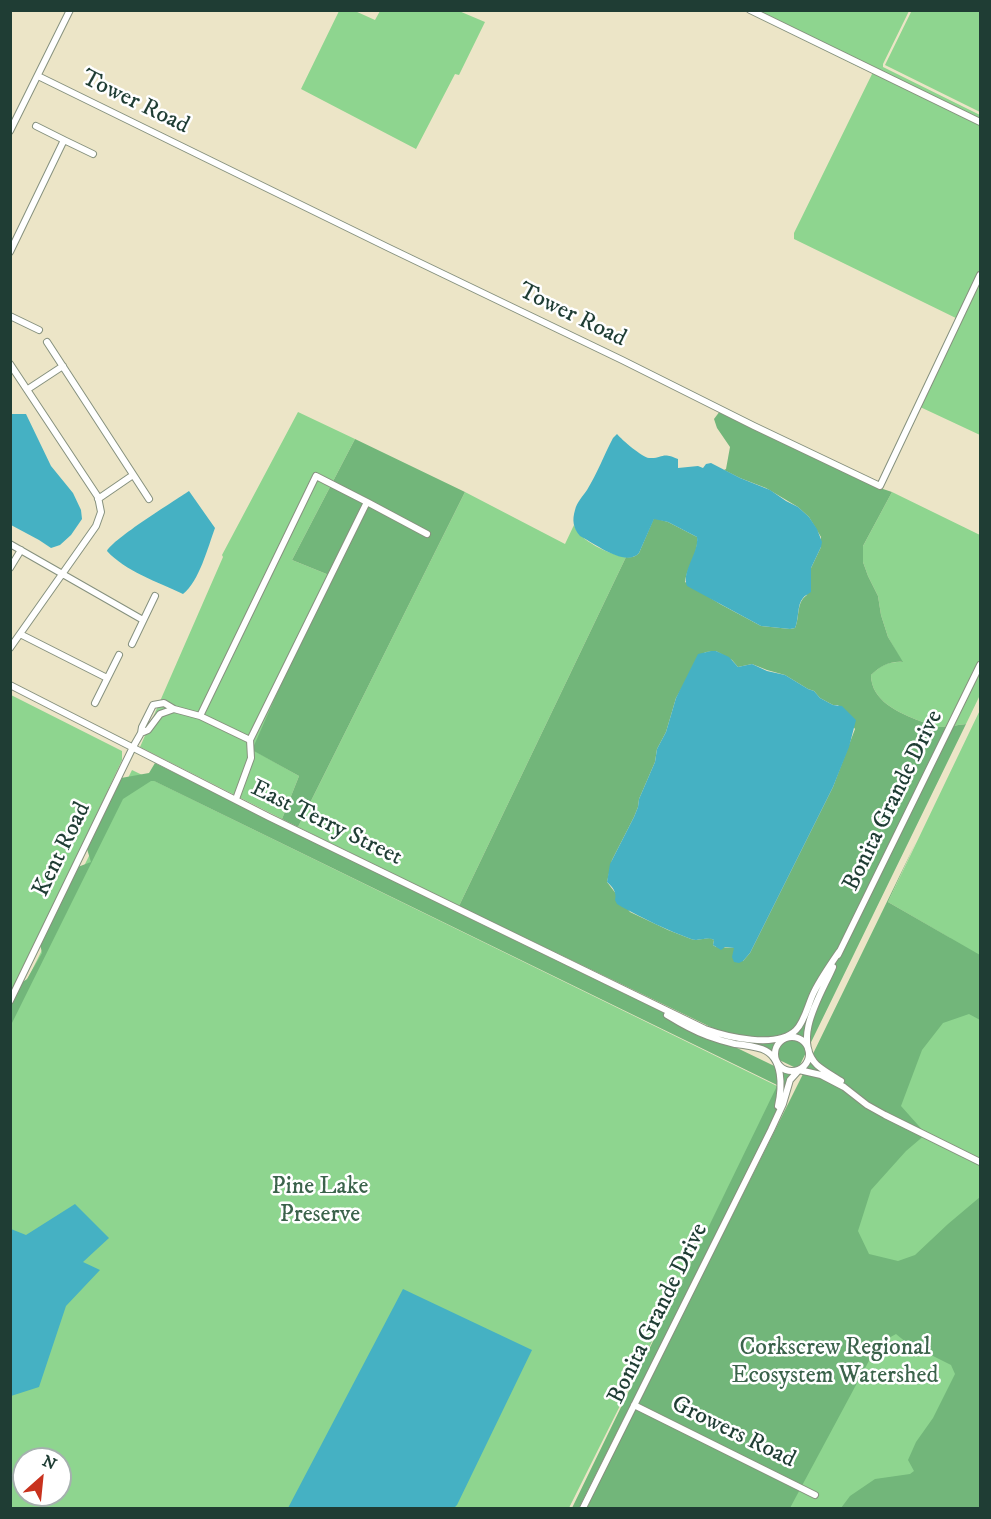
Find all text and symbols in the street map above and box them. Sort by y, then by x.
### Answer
street label: Tower Road [76,65,194,141]
street label: Tower Road [513,278,631,354]
street label: Bonita Grande Drive [838,706,950,896]
street label: East Terry Street [246,775,406,873]
street label: Kent Road [28,798,98,902]
park label: Pine Lake Preserve [272,1174,368,1230]
street label: Bonita Grande Drive [603,1219,715,1409]
park label: Corkscrew Regional Ecosystem Watershed [732,1335,938,1391]
street label: Growers Road [666,1391,800,1475]
north arrow [12,1447,72,1507]
text: N [39,1451,60,1475]

